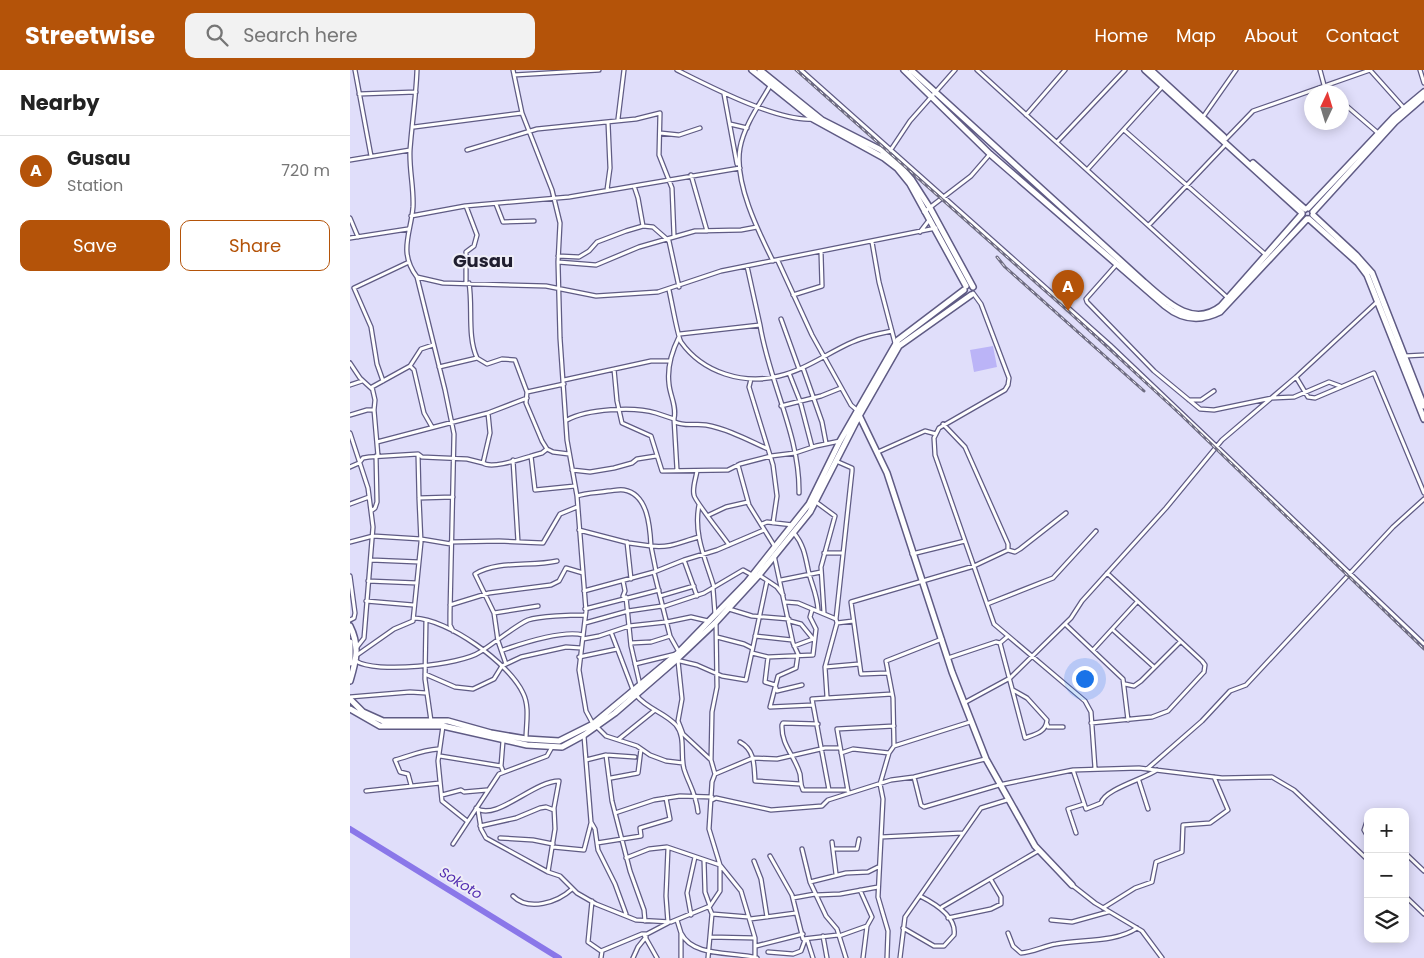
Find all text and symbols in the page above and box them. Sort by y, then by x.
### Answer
search box [185,13,535,58]
text: Streetwise [25,19,155,52]
icon: search [203,21,231,49]
text: Search here [243,22,358,49]
text: Home [1094,23,1148,48]
text: Map [1176,23,1216,48]
text: About [1244,23,1298,48]
text: Contact [1326,23,1399,48]
north arrow [1304,85,1349,130]
text: Nearby [20,88,100,117]
text: Gusau [67,145,131,172]
text: A [30,159,42,182]
text: 720 m [281,159,330,182]
text: Station [67,174,123,197]
button: Save [20,220,170,271]
button: Share [180,220,330,271]
district label: Gusau [453,248,513,273]
pin: A [1052,270,1084,311]
your location [1072,666,1098,692]
map controls [1364,808,1409,943]
button: + [1364,808,1409,853]
button: − [1364,853,1409,898]
water label: Sokoto [436,862,486,904]
button: layers [1364,898,1409,943]

